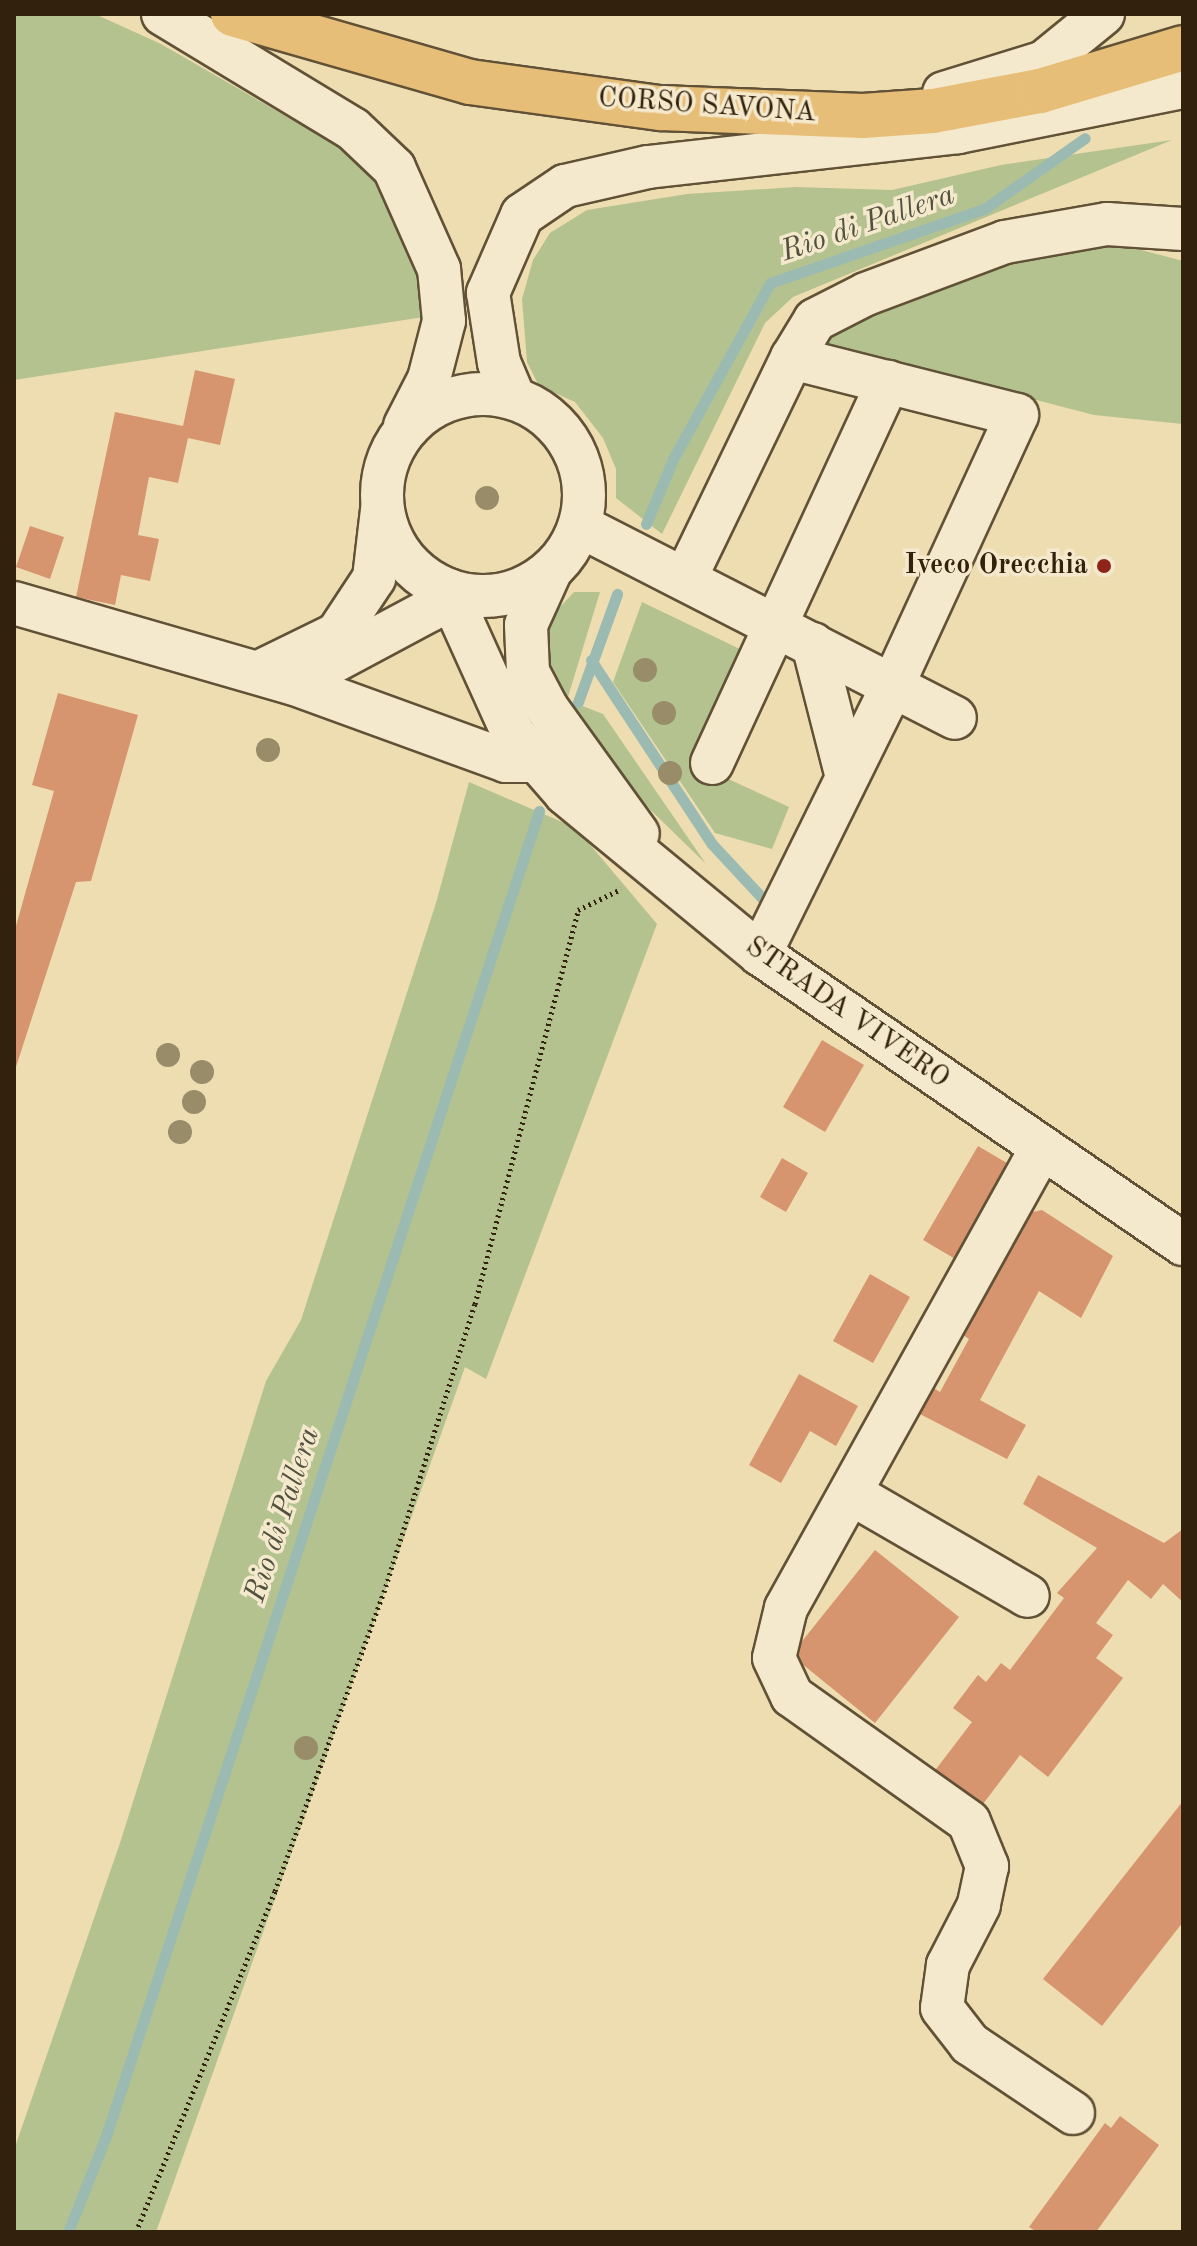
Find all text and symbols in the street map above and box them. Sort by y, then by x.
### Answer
street label: CORSO SAVONA [597,82,817,130]
water label: Rio di Pallera [776,177,960,271]
place label: Iveco Orecchia [904,549,1088,583]
marker: Iveco Orecchia [1095,557,1113,575]
street label: STRADA VIVERO [739,930,955,1096]
water label: Rio di Pallera [238,1423,328,1607]

